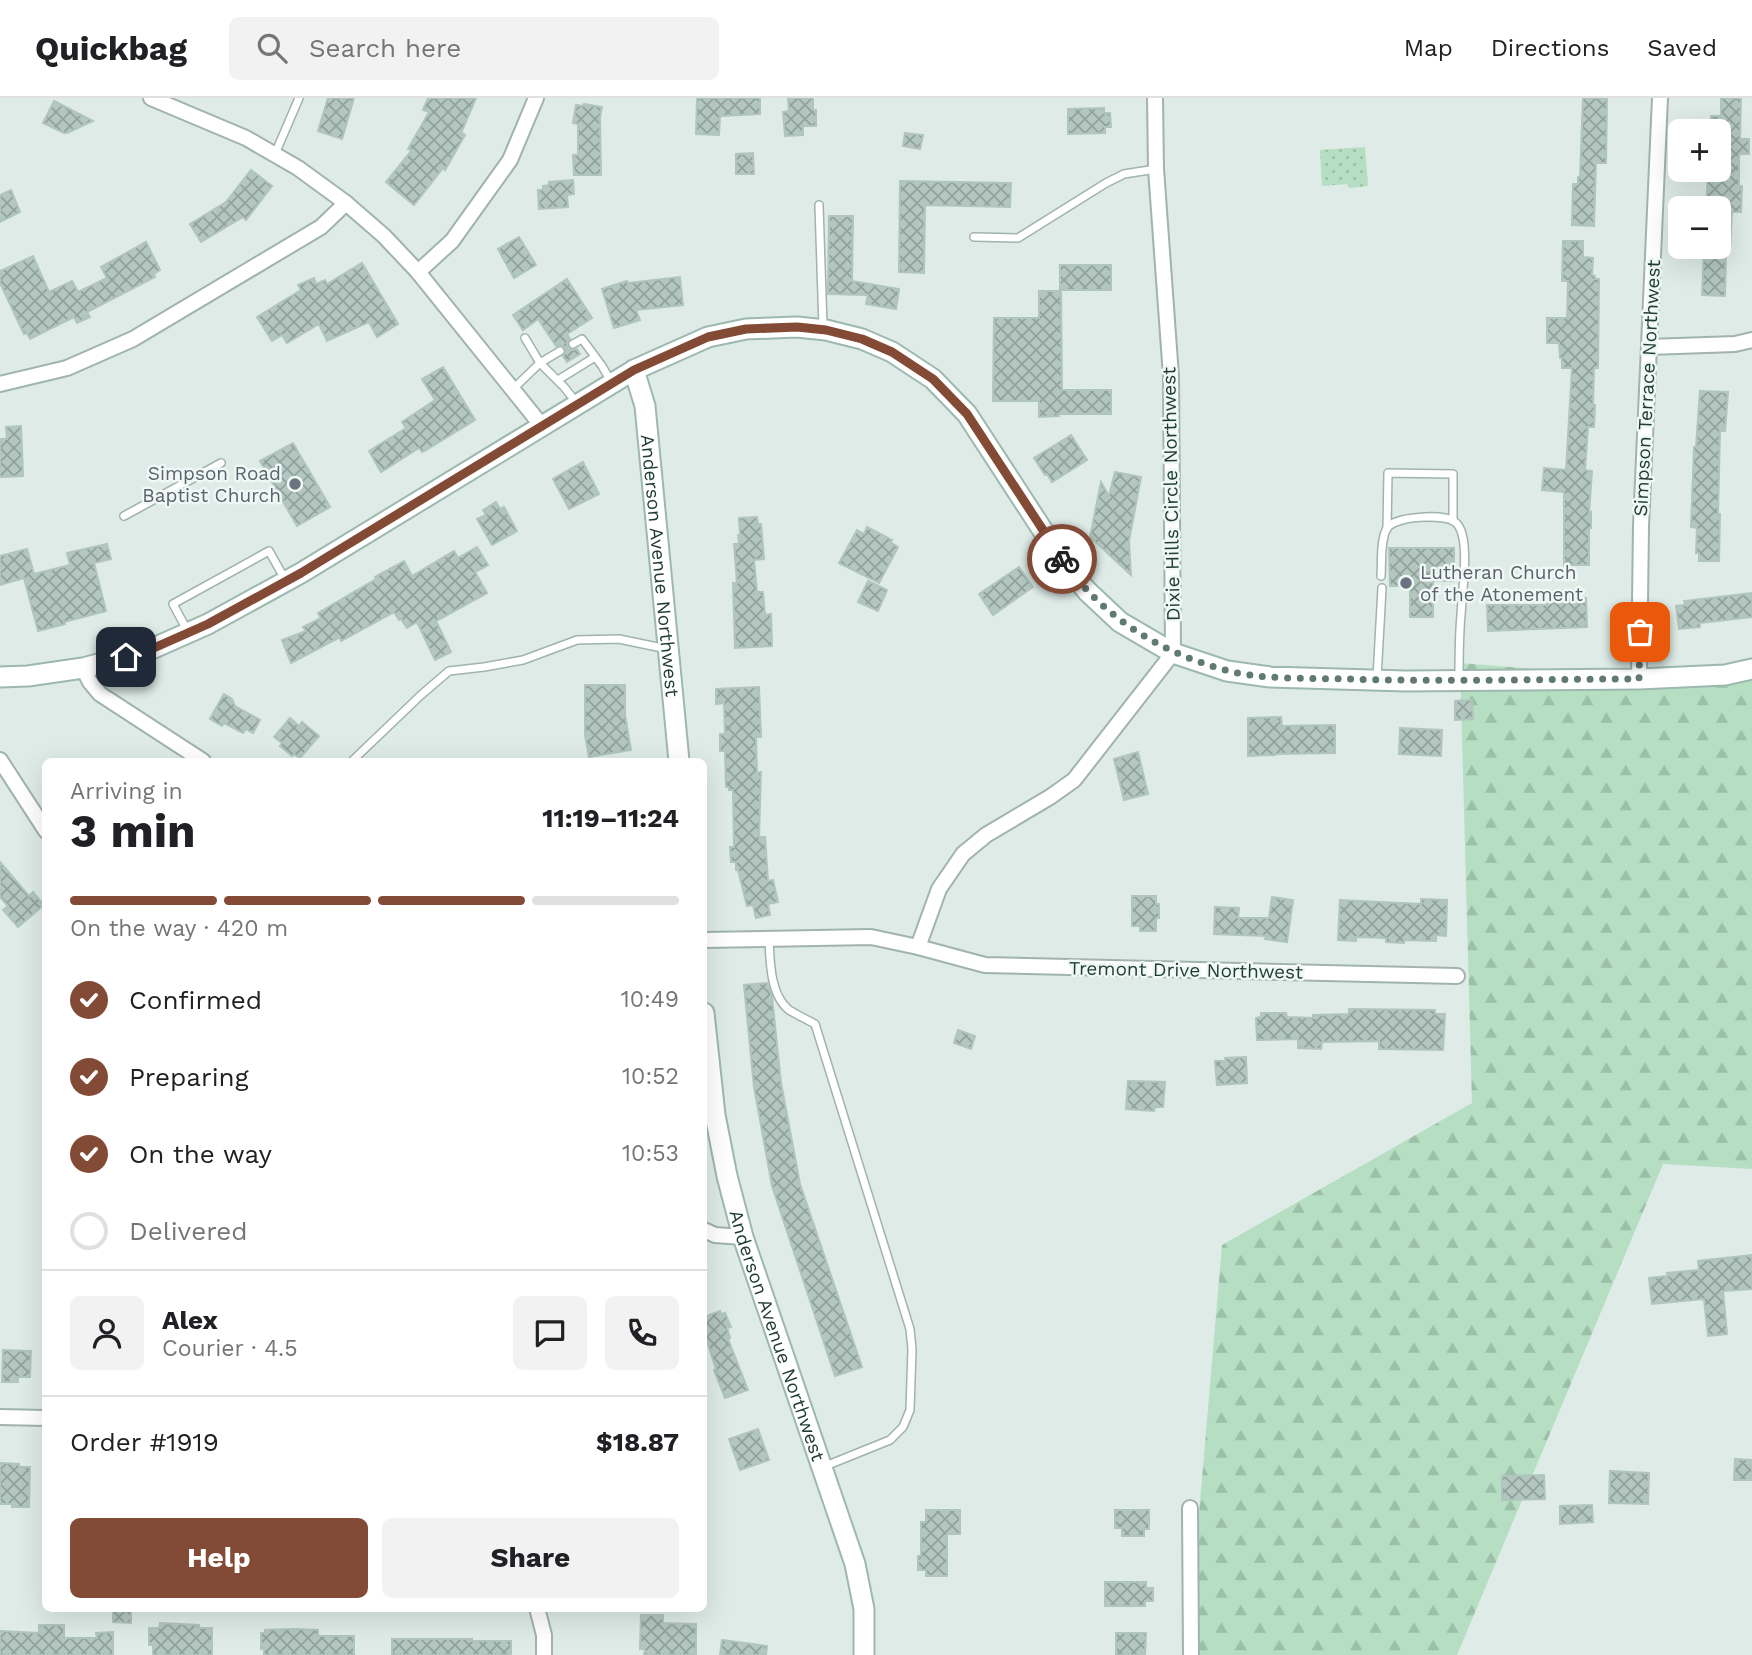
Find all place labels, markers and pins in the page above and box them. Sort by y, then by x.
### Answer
place label: Simpson Road Baptist Church [142,462,281,507]
marker: Simpson Road Baptist Church [287,476,303,492]
place label: Lutheran Church of the Atonement [1420,561,1583,606]
marker: Lutheran Church of the Atonement [1398,575,1414,591]
pin [1610,602,1670,662]
pin [96,627,156,687]

